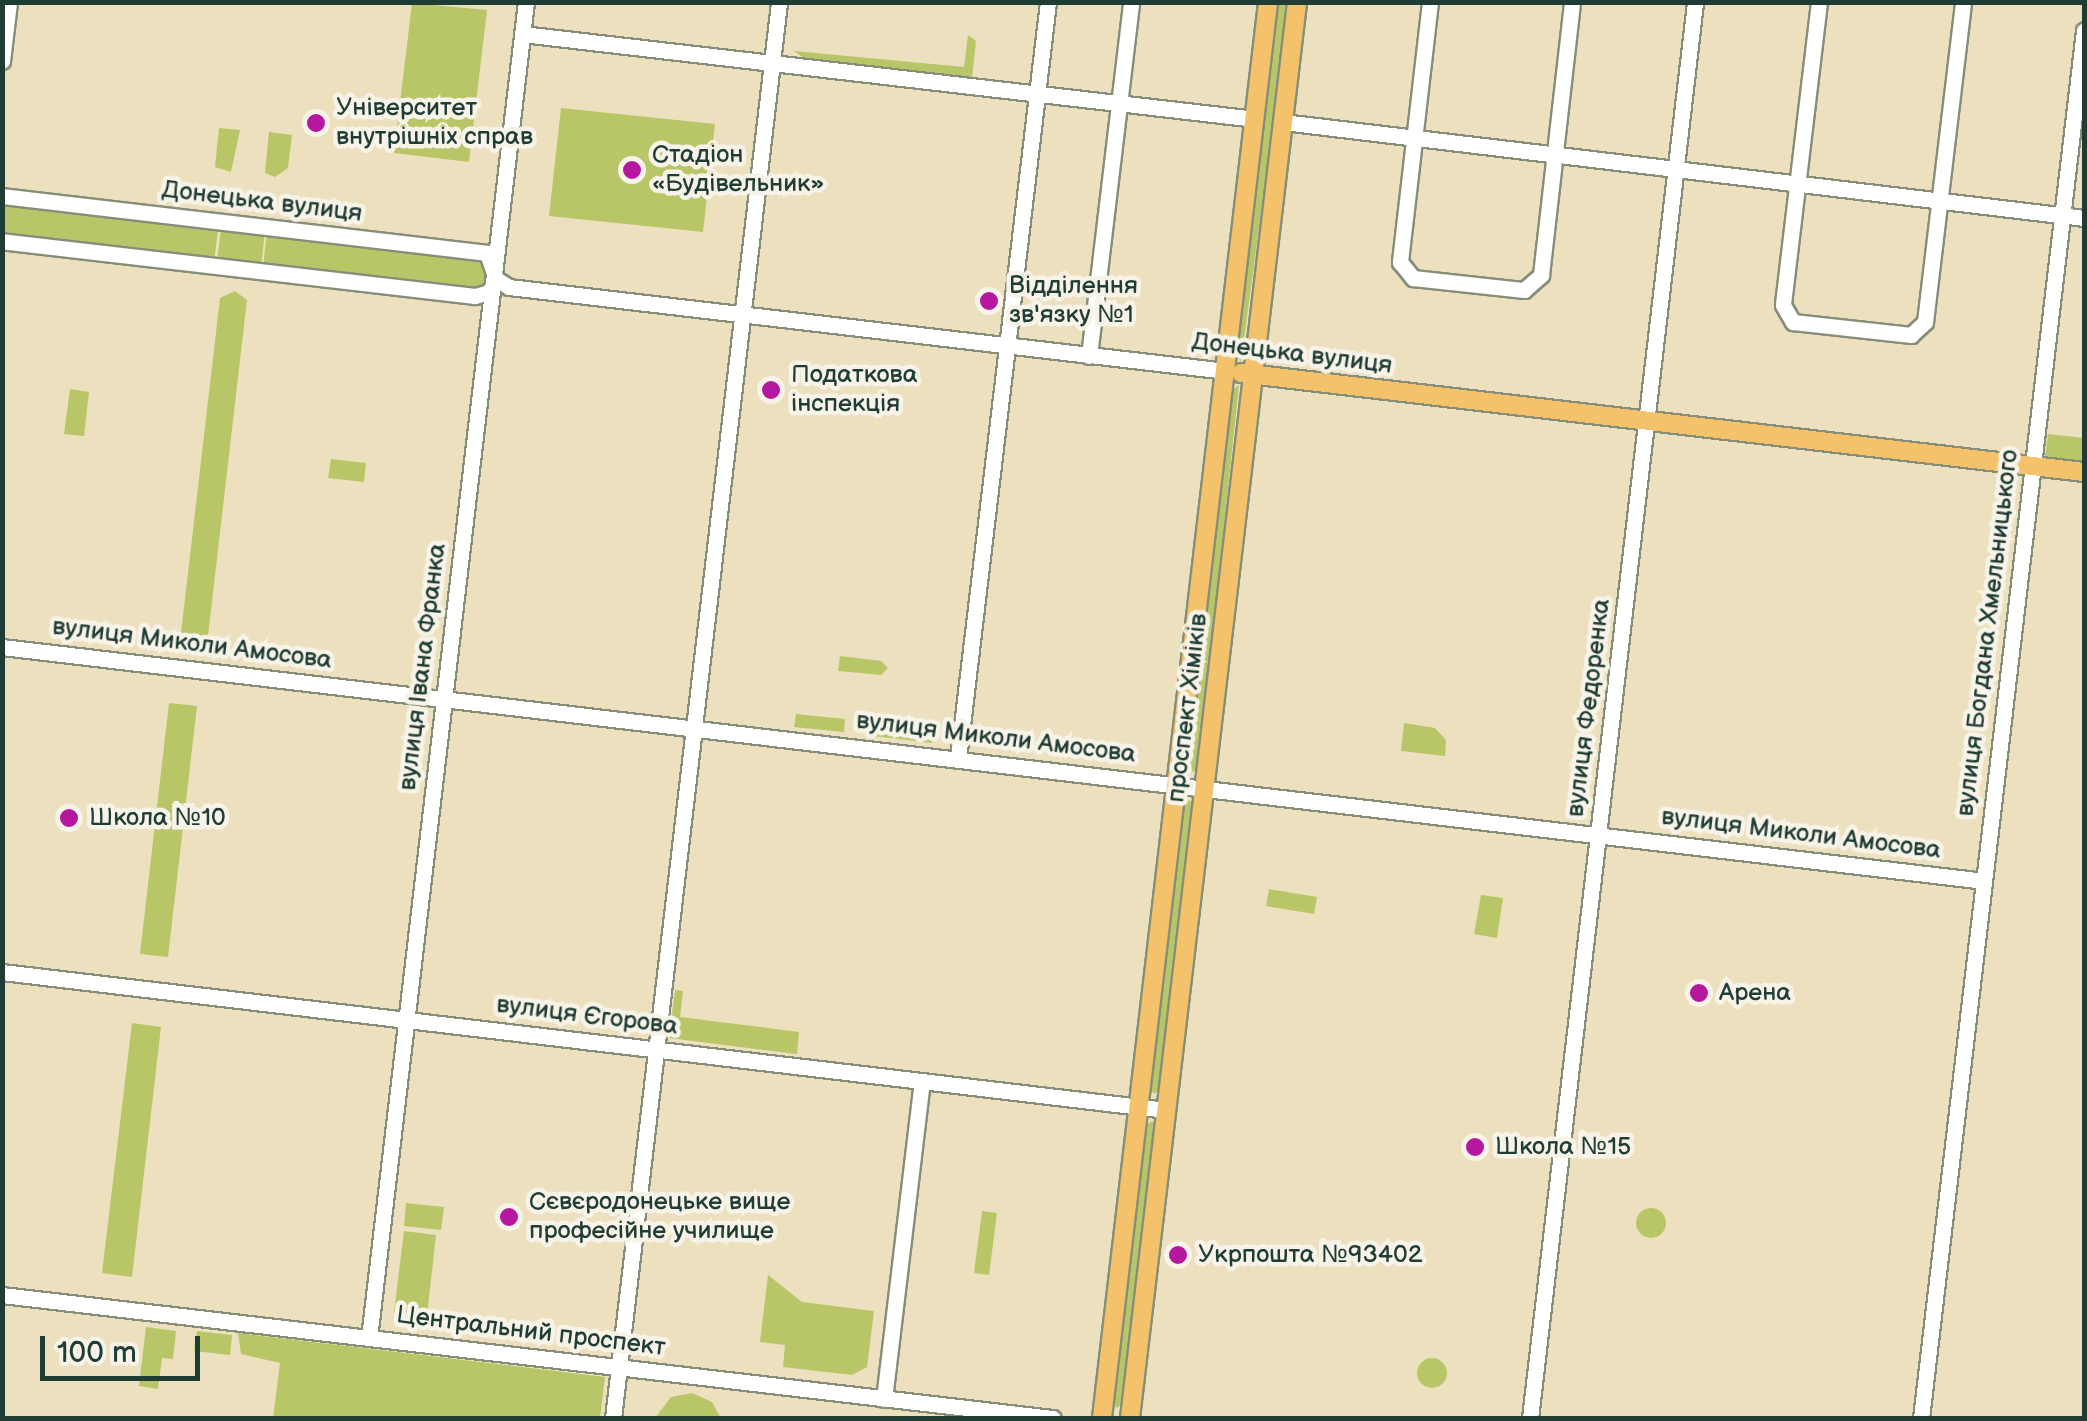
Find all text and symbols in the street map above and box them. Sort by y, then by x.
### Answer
place label: Університет внутрішніх справ [336,94,533,153]
marker: Університет внутрішніх справ [305,112,327,134]
place label: Стадіон «Будівельник» [652,141,824,200]
marker: Стадіон «Будівельник» [621,159,643,181]
street label: Донецька вулиця [160,175,364,229]
place label: Відділення зв'язку №1 [1009,272,1138,331]
marker: Відділення зв'язку №1 [978,290,1000,312]
street label: Донецька вулиця [1190,327,1394,381]
place label: Податкова інспекція [791,361,917,420]
marker: Податкова інспекція [760,379,782,401]
street label: вулиця Богдана Хмельницького [1951,448,2025,818]
street label: вулиця Івана Франка [393,542,453,792]
street label: вулиця Федоренка [1561,597,1617,819]
street label: вулиця Миколи Амосова [51,612,333,676]
street label: проспект Хіміків [1162,612,1214,804]
street label: вулиця Миколи Амосова [855,706,1137,770]
street label: вулиця Миколи Амосова [1660,802,1942,866]
place label: Школа №10 [89,803,226,833]
marker: Школа №10 [58,807,80,829]
place label: Арена [1719,978,1791,1008]
marker: Арена [1688,982,1710,1004]
street label: вулиця Єгорова [495,990,679,1042]
place label: Школа №15 [1495,1132,1631,1162]
marker: Школа №15 [1464,1136,1486,1158]
place label: Сєвєродонецьке вище професійне училище [529,1188,790,1247]
marker: Сєвєродонецьке вище професійне училище [498,1206,520,1228]
place label: Укрпошта №93402 [1198,1240,1423,1270]
marker: Укрпошта №93402 [1167,1244,1189,1266]
street label: Центральний проспект [395,1301,667,1363]
scale bar [45,1316,205,1378]
text: 100 m [57,1335,137,1371]

